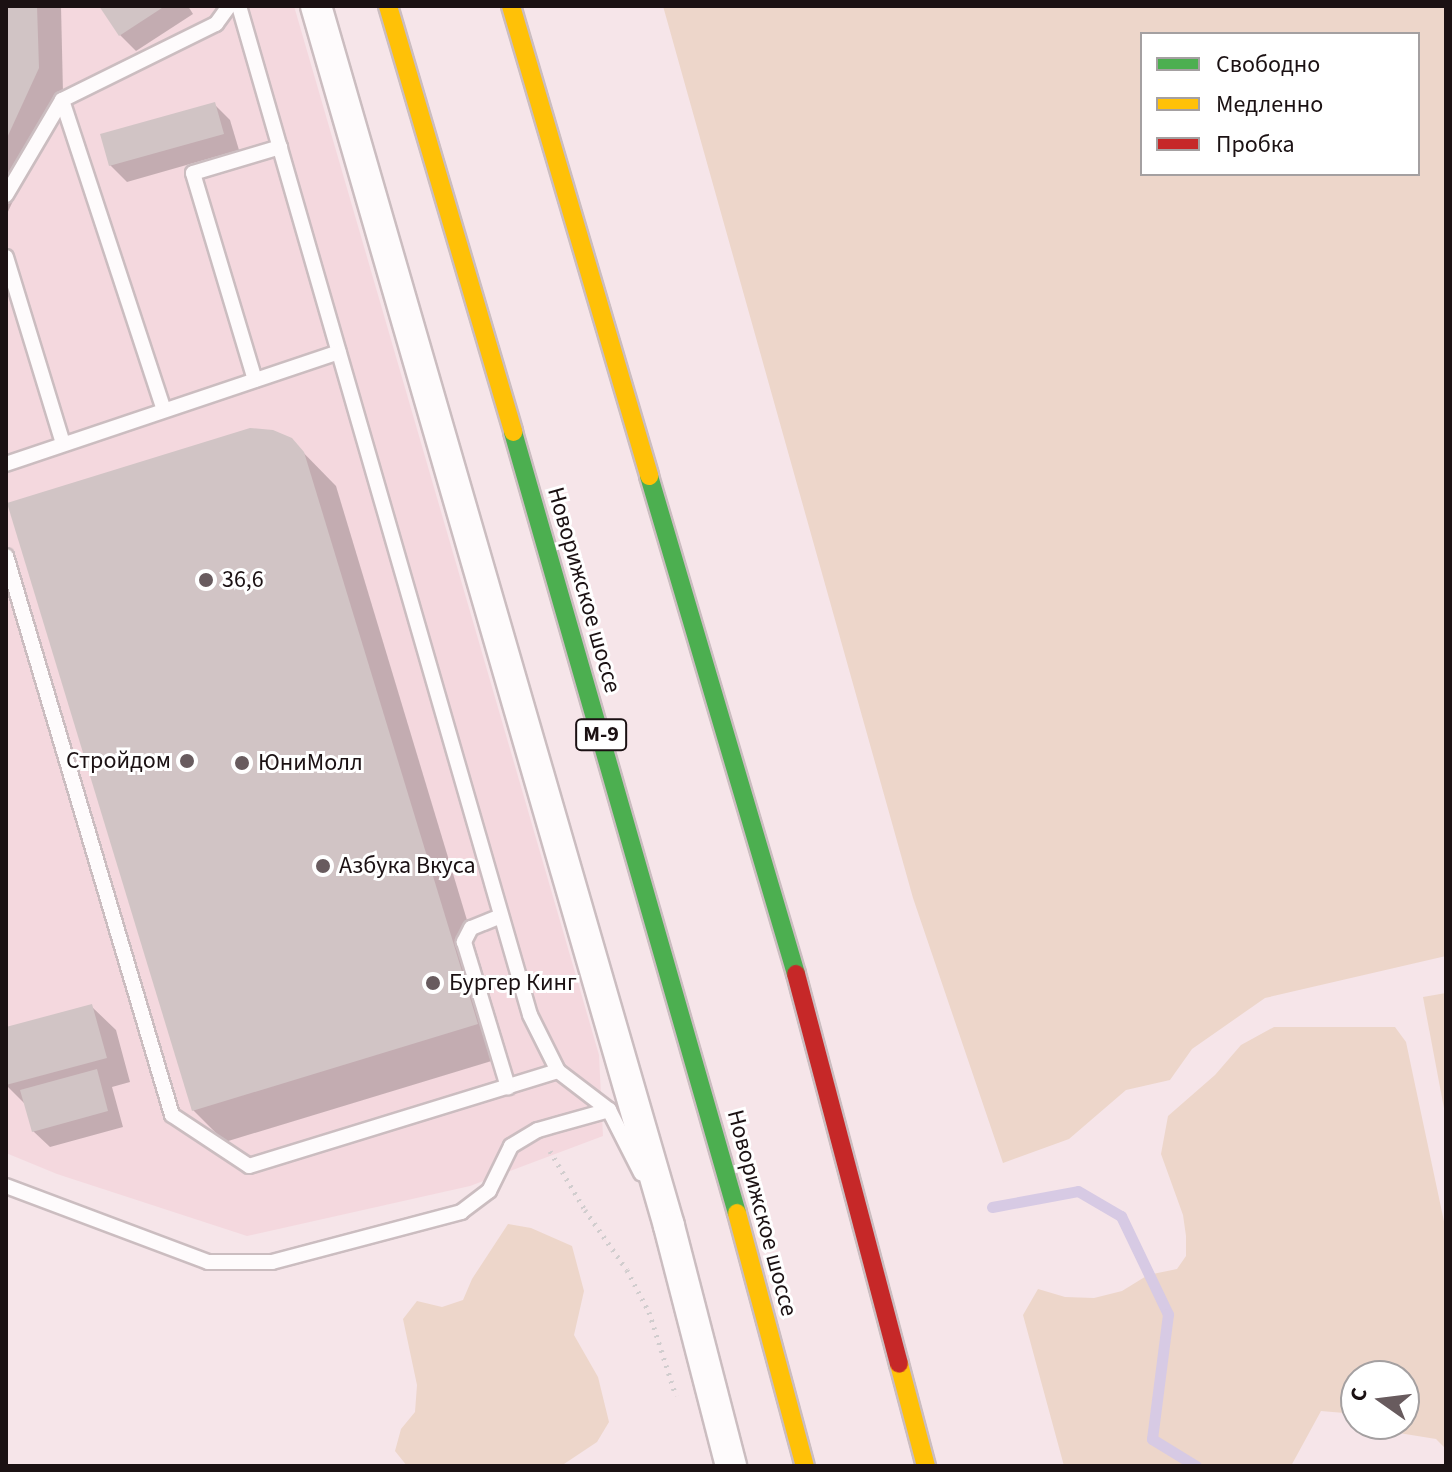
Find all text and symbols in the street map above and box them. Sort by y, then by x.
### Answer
legend [1140,32,1420,176]
text: Свободно [1216,47,1320,82]
text: Медленно [1216,87,1323,122]
text: Пробка [1216,127,1295,162]
street label: Новорижское шоссе [541,484,627,696]
place label: 36,6 [222,566,264,594]
marker: 36,6 [197,571,215,589]
road number: М-9 [575,717,627,753]
place label: Стройдом [66,747,171,775]
place label: ЮниМолл [258,749,363,777]
marker: Стройдом [178,752,196,770]
marker: ЮниМолл [233,754,251,772]
place label: Азбука Вкуса [339,852,476,880]
marker: Азбука Вкуса [314,857,332,875]
place label: Бургер Кинг [449,969,577,997]
marker: Бургер Кинг [424,974,442,992]
street label: Новорижское шоссе [721,1107,803,1319]
north arrow [1340,1360,1420,1440]
text: С [1342,1385,1376,1405]

